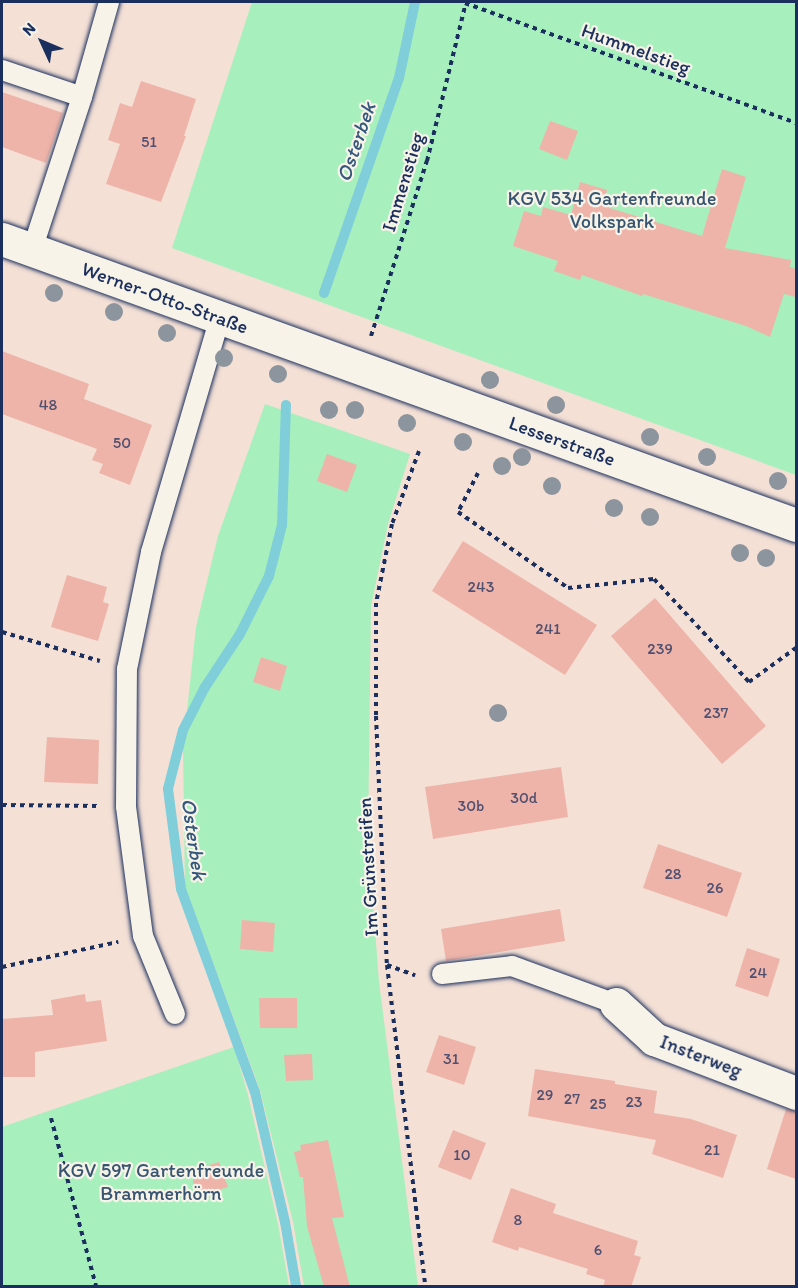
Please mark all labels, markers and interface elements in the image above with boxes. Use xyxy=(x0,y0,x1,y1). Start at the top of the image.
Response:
north arrow xyxy=(12,12,72,72)
street label: Hummelstieg xyxy=(578,18,694,80)
text: N xyxy=(18,19,39,40)
water label: Osterbek xyxy=(331,99,381,185)
street label: Immenstieg xyxy=(377,129,429,235)
house number: 51 xyxy=(141,132,157,152)
park label: KGV 534 Gartenfreunde Volkspark xyxy=(508,186,716,233)
street label: Werner-Otto-Straße xyxy=(78,257,252,339)
house number: 48 xyxy=(39,395,57,415)
street label: Lesserstraße xyxy=(506,411,618,471)
house number: 50 xyxy=(113,433,131,453)
house number: 243 xyxy=(468,577,494,597)
house number: 241 xyxy=(535,619,561,639)
house number: 239 xyxy=(647,639,673,659)
house number: 237 xyxy=(703,703,729,723)
house number: 30d xyxy=(510,788,538,808)
water label: Osterbek xyxy=(176,796,212,882)
house number: 30b xyxy=(458,796,484,816)
street label: Im Grünstreifen xyxy=(352,797,384,937)
house number: 28 xyxy=(664,864,682,884)
house number: 26 xyxy=(707,878,723,898)
house number: 24 xyxy=(749,963,767,983)
street label: Insterweg xyxy=(657,1029,745,1083)
house number: 31 xyxy=(443,1049,459,1069)
house number: 29 xyxy=(537,1085,553,1105)
house number: 27 xyxy=(564,1089,580,1109)
house number: 23 xyxy=(625,1092,643,1112)
house number: 25 xyxy=(590,1094,606,1114)
house number: 21 xyxy=(704,1140,720,1160)
house number: 10 xyxy=(453,1145,471,1165)
park label: KGV 597 Gartenfreunde Brammerhörn xyxy=(58,1159,264,1206)
house number: 8 xyxy=(514,1210,522,1230)
house number: 6 xyxy=(594,1240,602,1260)

